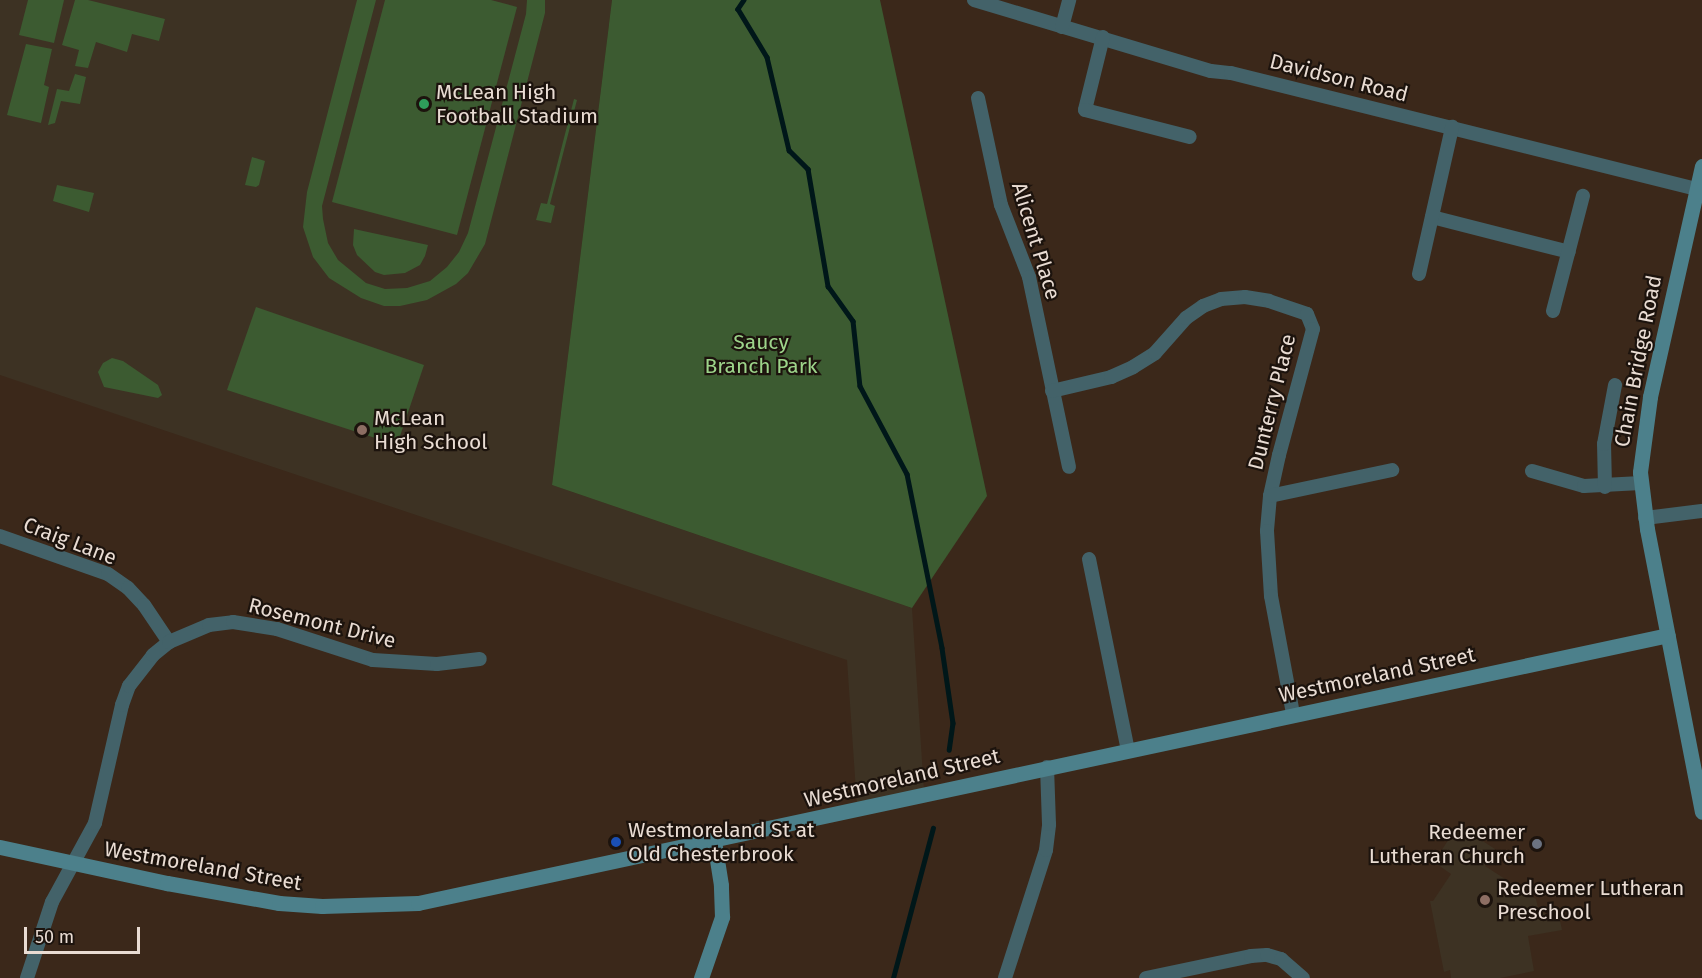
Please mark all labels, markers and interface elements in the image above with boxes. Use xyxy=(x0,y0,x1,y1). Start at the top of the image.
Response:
street label: Davidson Road xyxy=(1267,49,1411,107)
place label: McLean High Football Stadium xyxy=(436,79,598,129)
marker: McLean High Football Stadium xyxy=(417,97,431,111)
street label: Alicent Place xyxy=(1006,179,1066,303)
street label: Chain Bridge Road xyxy=(1609,273,1667,449)
park label: Saucy Branch Park xyxy=(704,329,818,379)
street label: Dunterry Place xyxy=(1243,331,1301,473)
place label: McLean High School xyxy=(374,405,487,455)
marker: McLean High School xyxy=(355,423,369,437)
street label: Craig Lane xyxy=(20,512,120,570)
street label: Rosemont Drive xyxy=(246,593,398,653)
street label: Westmoreland Street xyxy=(1277,642,1477,708)
street label: Westmoreland Street xyxy=(802,743,1002,813)
place label: Westmoreland St at Old Chesterbrook xyxy=(628,817,815,867)
place label: Redeemer Lutheran Church xyxy=(1369,819,1525,869)
marker: Westmoreland St at Old Chesterbrook xyxy=(609,835,623,849)
street label: Westmoreland Street xyxy=(102,836,304,896)
marker: Redeemer Lutheran Church xyxy=(1530,837,1544,851)
place label: Redeemer Lutheran Preschool xyxy=(1497,875,1684,925)
marker: Redeemer Lutheran Preschool xyxy=(1478,893,1492,907)
scale bar xyxy=(27,915,142,953)
text: 50 m xyxy=(35,926,74,948)

